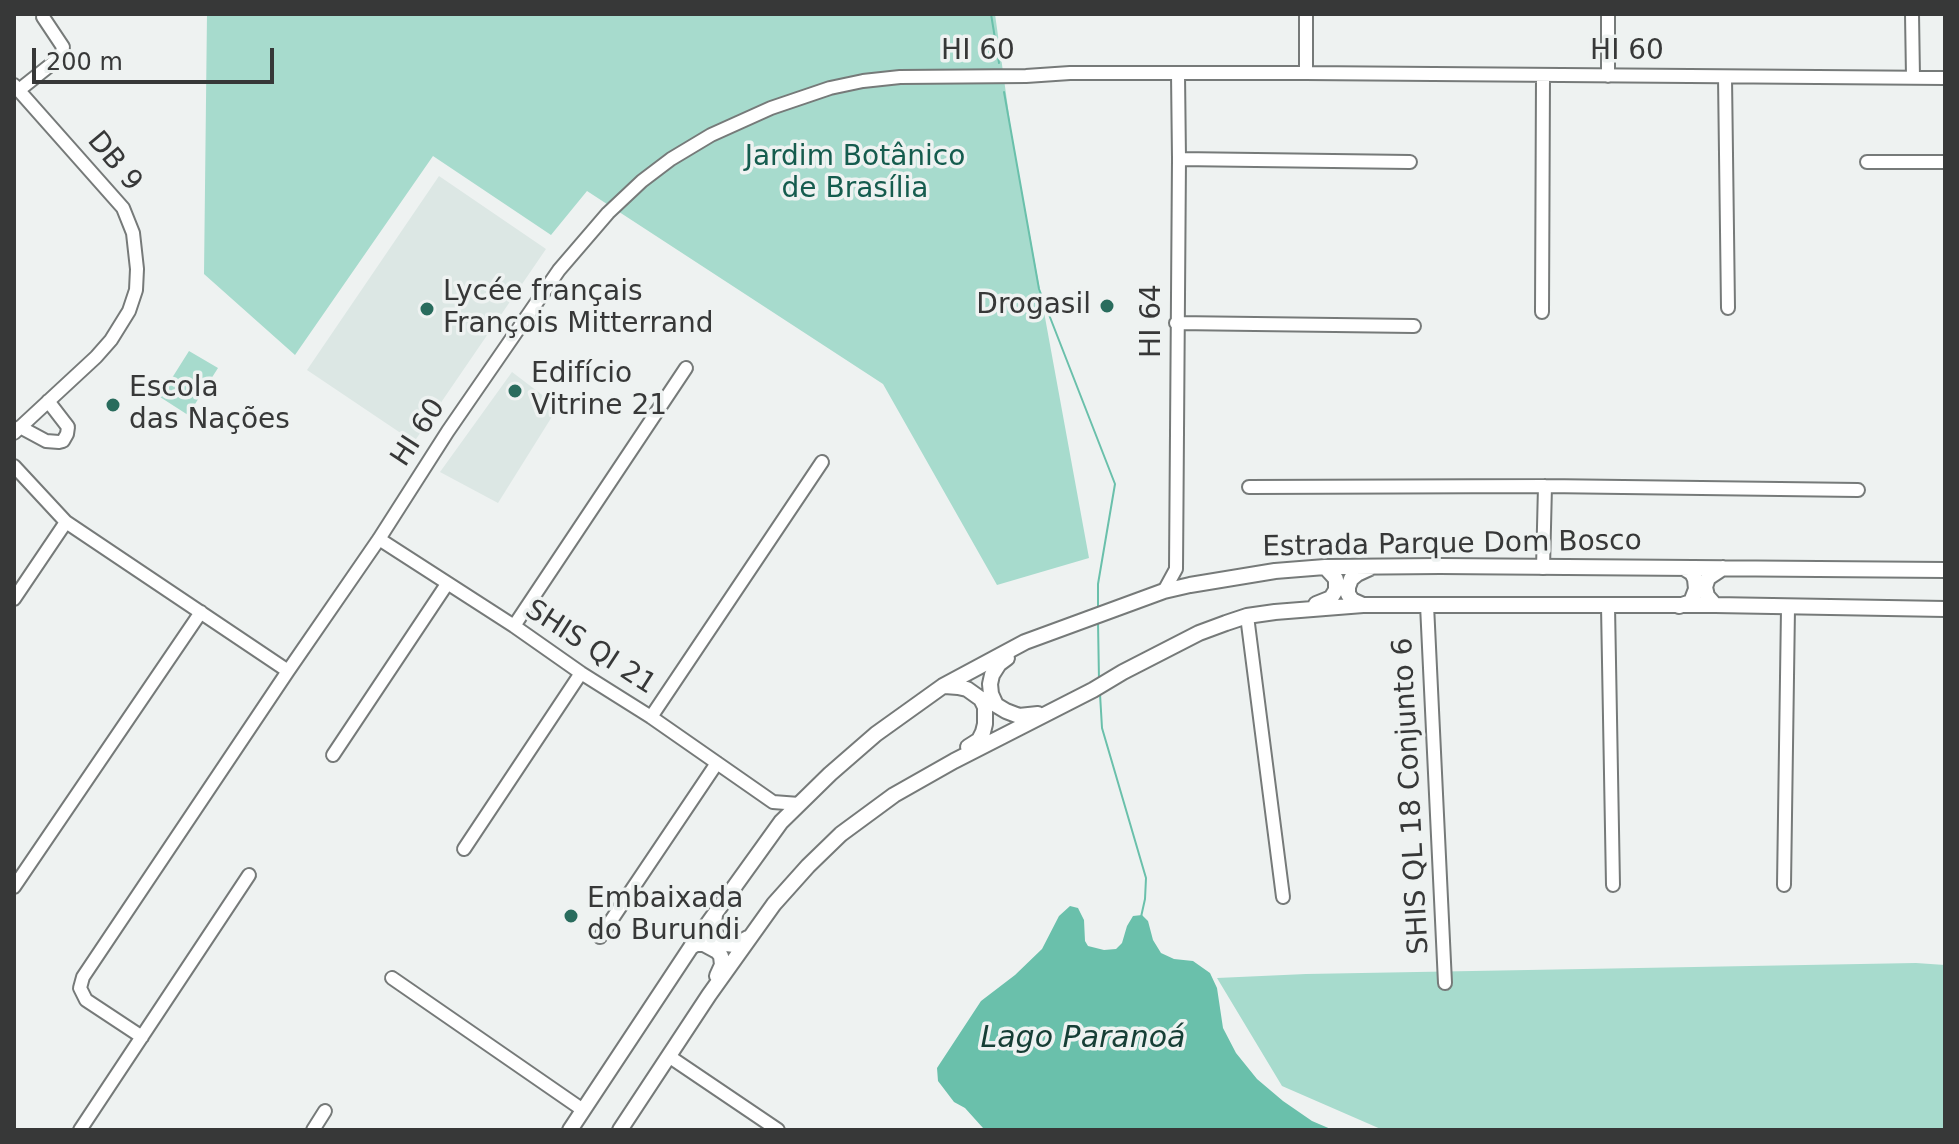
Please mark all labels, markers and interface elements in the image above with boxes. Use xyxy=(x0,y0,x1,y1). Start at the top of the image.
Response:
scale bar xyxy=(36,32,278,82)
street label: HI 60 xyxy=(941,35,1015,69)
street label: HI 60 xyxy=(1590,35,1664,69)
text: 200 m xyxy=(46,48,123,76)
street label: DB 9 xyxy=(79,125,149,199)
park label: Jardim Botânico de Brasília xyxy=(745,141,965,207)
place label: Lycée français François Mitterrand xyxy=(443,276,714,342)
street label: HI 64 xyxy=(1136,284,1170,358)
place label: Drogasil xyxy=(976,289,1091,323)
marker: Drogasil xyxy=(1098,297,1116,315)
marker: Lycée français François Mitterrand xyxy=(418,300,436,318)
place label: Edifício Vitrine 21 xyxy=(531,358,667,424)
place label: Escola das Nações xyxy=(129,372,290,438)
marker: Edifício Vitrine 21 xyxy=(506,382,524,400)
street label: HI 60 xyxy=(385,393,453,473)
marker: Escola das Nações xyxy=(104,396,122,414)
street label: Estrada Parque Dom Bosco xyxy=(1262,525,1642,565)
street label: SHIS QI 21 xyxy=(519,593,661,703)
street label: SHIS QL 18 Conjunto 6 xyxy=(1387,637,1437,955)
place label: Embaixada do Burundi xyxy=(587,883,743,949)
marker: Embaixada do Burundi xyxy=(562,907,580,925)
water label: Lago Paranoá xyxy=(981,1021,1185,1057)

